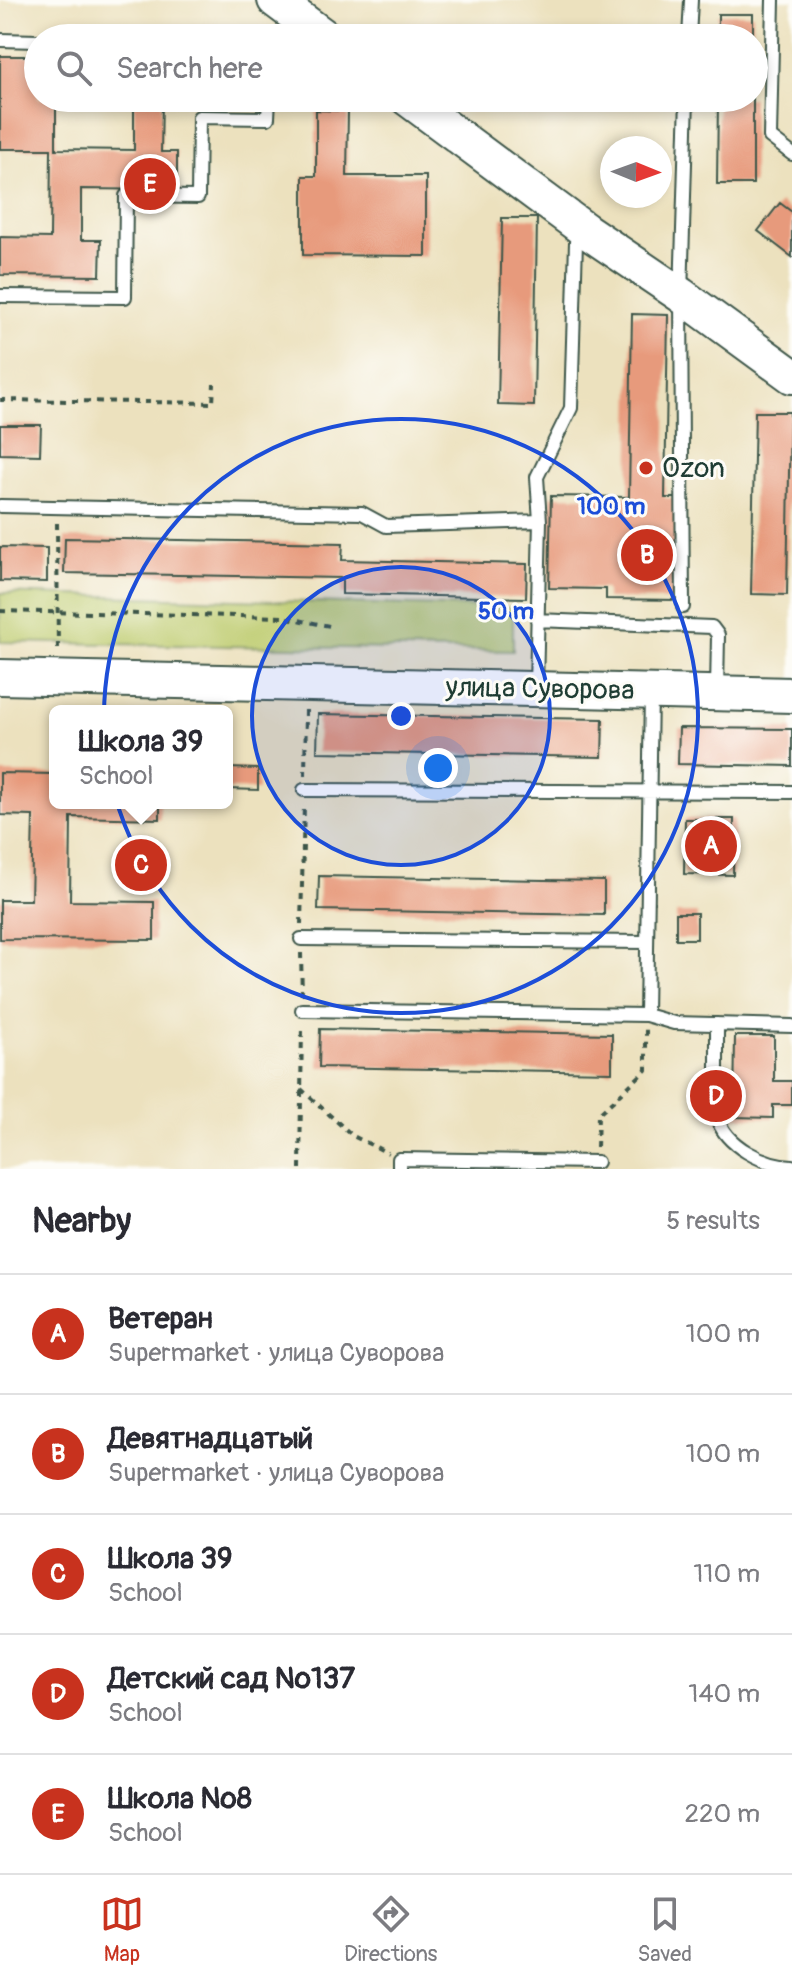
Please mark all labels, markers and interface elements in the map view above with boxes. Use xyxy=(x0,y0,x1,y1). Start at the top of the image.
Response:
search box xyxy=(24,24,768,112)
icon: search xyxy=(52,46,96,90)
text: Search here xyxy=(116,50,263,87)
north arrow xyxy=(600,136,672,208)
pin: E xyxy=(124,154,176,214)
place label: Ozon xyxy=(662,451,725,486)
marker: Ozon xyxy=(637,459,655,477)
text: 100 m xyxy=(577,492,645,521)
pin: B xyxy=(621,525,673,585)
text: 50 m xyxy=(478,597,534,626)
street label: улица Суворова xyxy=(444,670,635,708)
centre of rings xyxy=(387,702,415,730)
popup xyxy=(49,705,233,809)
text: Школа 39 xyxy=(79,723,203,760)
your location xyxy=(418,748,458,788)
text: School xyxy=(79,760,153,792)
pin: A xyxy=(685,816,737,876)
pin: C xyxy=(115,835,167,895)
pin: D xyxy=(690,1066,742,1126)
text: Nearby xyxy=(32,1200,131,1243)
text: 5 results xyxy=(666,1205,760,1237)
text: Ветеран xyxy=(108,1300,213,1337)
text: A xyxy=(50,1318,66,1350)
text: 100 m xyxy=(686,1318,760,1350)
text: Supermarket · улица Суворова xyxy=(108,1337,444,1369)
text: Девятнадцатый xyxy=(108,1420,313,1457)
text: B xyxy=(51,1438,65,1470)
text: 100 m xyxy=(686,1438,760,1470)
text: Supermarket · улица Суворова xyxy=(108,1457,444,1489)
text: Школа 39 xyxy=(108,1540,233,1577)
text: C xyxy=(50,1558,66,1590)
text: 110 m xyxy=(693,1558,760,1590)
text: School xyxy=(108,1577,183,1609)
text: Детский сад №137 xyxy=(108,1660,355,1697)
text: D xyxy=(50,1678,66,1710)
text: 140 m xyxy=(688,1678,760,1710)
text: School xyxy=(108,1697,183,1729)
text: Школа №8 xyxy=(108,1780,252,1817)
text: E xyxy=(51,1798,65,1830)
text: 220 m xyxy=(684,1798,760,1830)
text: School xyxy=(108,1817,183,1849)
tab: Map xyxy=(100,1892,144,1968)
tab: Directions xyxy=(344,1892,437,1968)
tab: Saved xyxy=(637,1892,692,1968)

